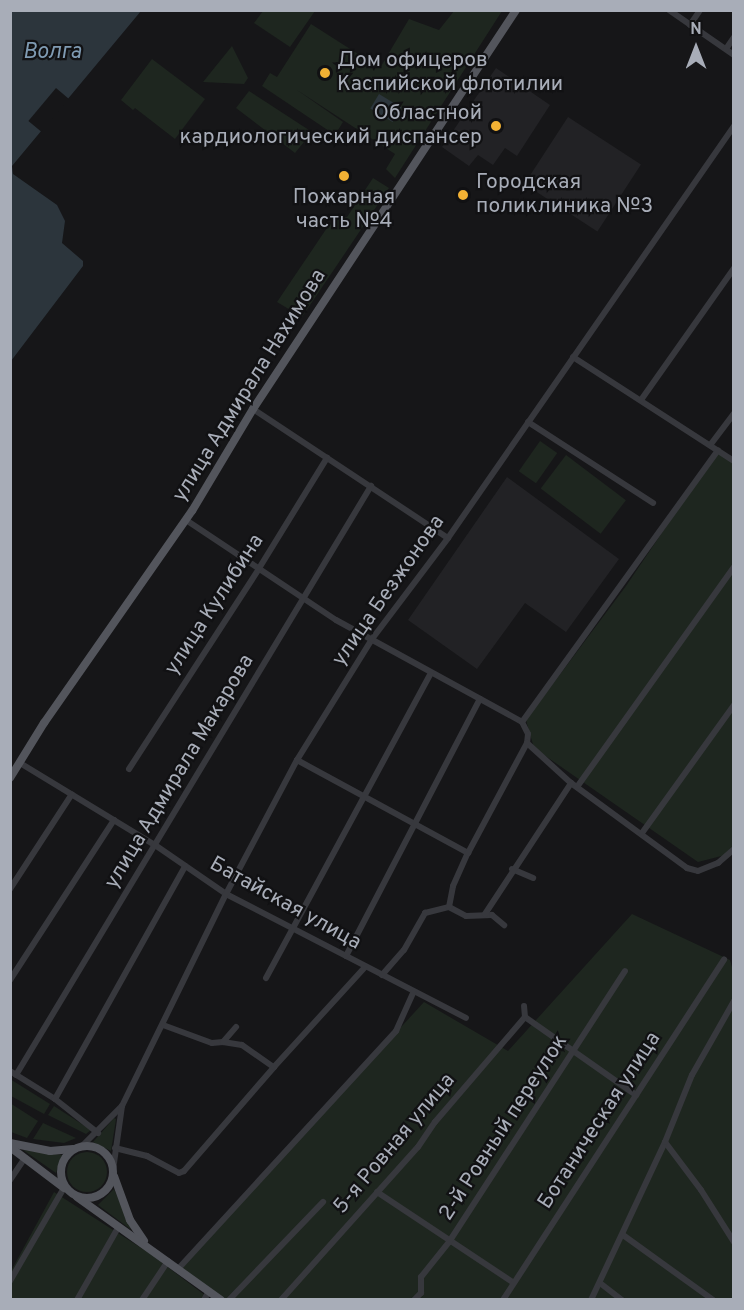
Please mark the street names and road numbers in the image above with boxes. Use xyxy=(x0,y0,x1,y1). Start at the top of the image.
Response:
street label: улица Адмирала Нахимова xyxy=(168,265,332,507)
street label: улица Безжонова xyxy=(327,511,451,671)
street label: улица Кулибина xyxy=(160,530,270,680)
street label: улица Адмирала Макарова xyxy=(100,650,260,894)
street label: Батайская улица xyxy=(205,852,365,956)
street label: Ботаническая улица xyxy=(533,1028,667,1214)
street label: 2-й Ровный переулок xyxy=(434,1030,574,1226)
street label: 5-я Ровная улица xyxy=(329,1069,461,1219)

